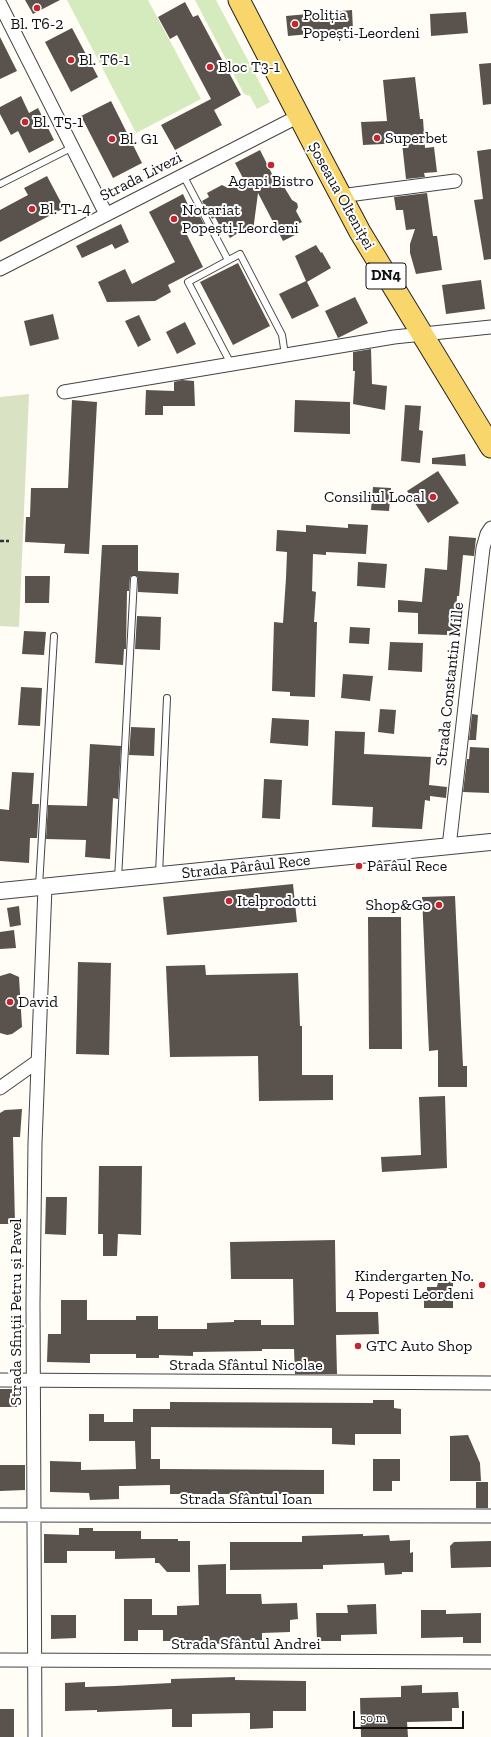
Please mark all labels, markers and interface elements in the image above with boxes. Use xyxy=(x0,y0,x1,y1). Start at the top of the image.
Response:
marker: Bl. T6-2 xyxy=(32,3,42,13)
place label: Poliția Popești-Leordeni xyxy=(303,5,420,43)
place label: Bl. T6-2 xyxy=(11,14,63,34)
marker: Poliția Popești-Leordeni xyxy=(290,19,300,29)
place label: Bl. T6-1 xyxy=(79,50,130,70)
marker: Bl. T6-1 xyxy=(66,55,76,65)
place label: Bloc T3-1 xyxy=(218,57,280,77)
marker: Bloc T3-1 xyxy=(205,62,215,72)
place label: Bl. T5-1 xyxy=(33,112,83,132)
marker: Bl. T5-1 xyxy=(20,117,30,127)
place label: Superbet xyxy=(385,128,448,148)
place label: Bl. G1 xyxy=(120,129,158,149)
marker: Superbet xyxy=(372,133,382,143)
marker: Bl. G1 xyxy=(107,134,117,144)
street label: Șoseaua Olteniței xyxy=(303,139,379,253)
street label: Strada Livezi xyxy=(97,148,185,206)
marker: Agapi Bistro xyxy=(266,160,276,170)
place label: Agapi Bistro xyxy=(228,171,314,191)
place label: Bl. T1-4 xyxy=(40,199,91,219)
place label: Notariat Popești-Leordeni xyxy=(182,200,299,238)
marker: Bl. T1-4 xyxy=(27,204,37,214)
marker: Notariat Popești-Leordeni xyxy=(169,214,179,224)
road number: DN4 xyxy=(366,263,406,289)
place label: Consiliul Local xyxy=(324,487,425,507)
marker: Consiliul Local xyxy=(428,492,438,502)
street label: Strada Constantin Mille xyxy=(432,601,468,767)
street label: Strada Pârâul Rece xyxy=(181,851,311,883)
place label: Pârâul Rece xyxy=(367,856,447,876)
marker: Pârâul Rece xyxy=(354,861,364,871)
place label: Itelprodotti xyxy=(237,891,317,911)
place label: Shop&Go xyxy=(366,895,431,915)
marker: Itelprodotti xyxy=(224,896,234,906)
marker: Shop&Go xyxy=(434,900,444,910)
place label: David xyxy=(18,992,58,1012)
marker: David xyxy=(5,997,15,1007)
street label: Strada Sfinții Petru și Pavel xyxy=(6,1218,26,1406)
place label: Kindergarten No. 4 Popesti Leordeni xyxy=(346,1266,474,1304)
marker: Kindergarten No. 4 Popesti Leordeni xyxy=(477,1280,487,1290)
place label: GTC Auto Shop xyxy=(366,1336,472,1356)
marker: GTC Auto Shop xyxy=(353,1341,363,1351)
street label: Strada Sfântul Nicolae xyxy=(169,1355,323,1375)
street label: Strada Sfântul Ioan xyxy=(180,1489,312,1509)
street label: Strada Sfântul Andrei xyxy=(171,1634,321,1654)
scale bar xyxy=(355,1703,466,1729)
text: 50 m xyxy=(360,1711,386,1725)

